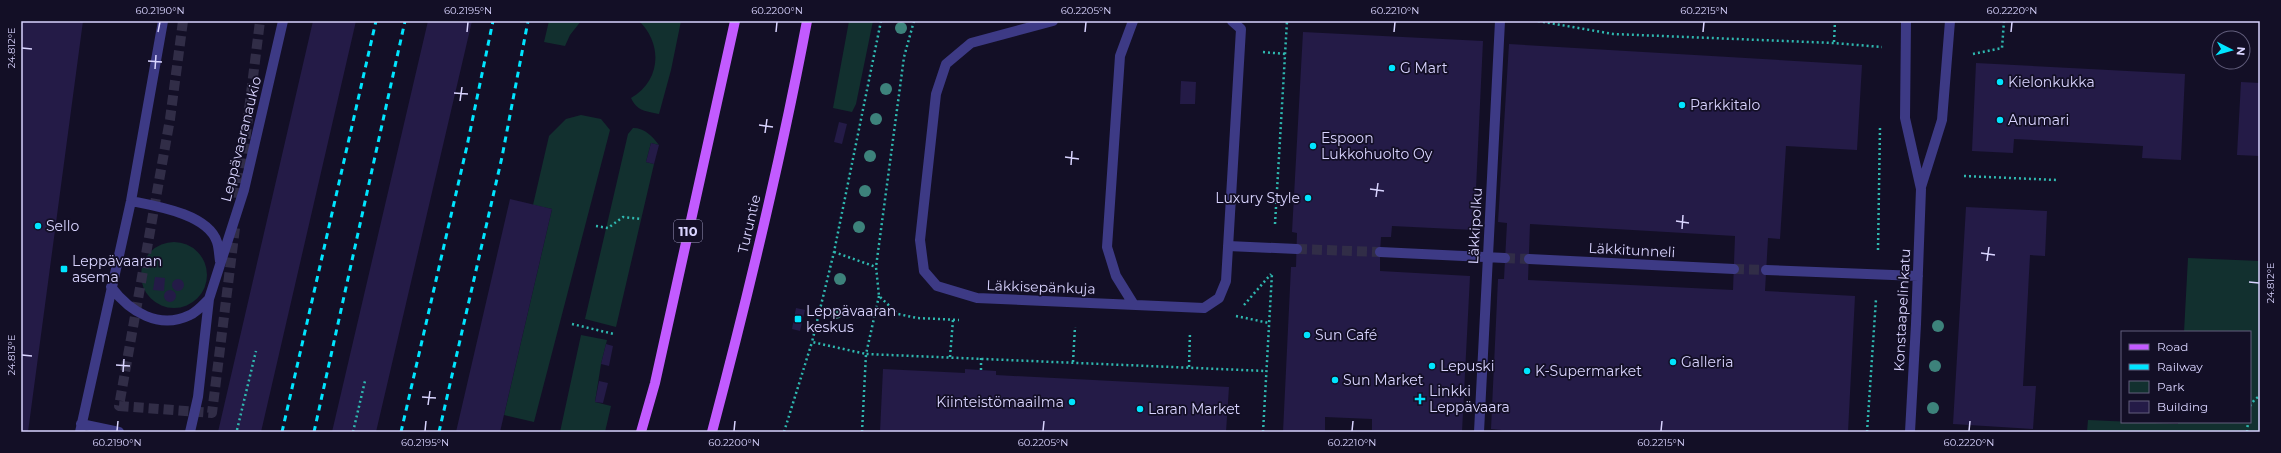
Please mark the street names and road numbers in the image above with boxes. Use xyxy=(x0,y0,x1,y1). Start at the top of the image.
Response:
street label: Leppävaaranaukio xyxy=(217,74,265,204)
street label: Läkkipolku xyxy=(1464,187,1486,265)
street label: Turuntie xyxy=(734,193,764,255)
road number: 110 xyxy=(674,220,702,242)
street label: Läkkitunneli xyxy=(1588,239,1676,261)
street label: Konstaapelinkatu xyxy=(1890,248,1914,372)
street label: Läkkisepänkuja xyxy=(986,276,1096,298)

